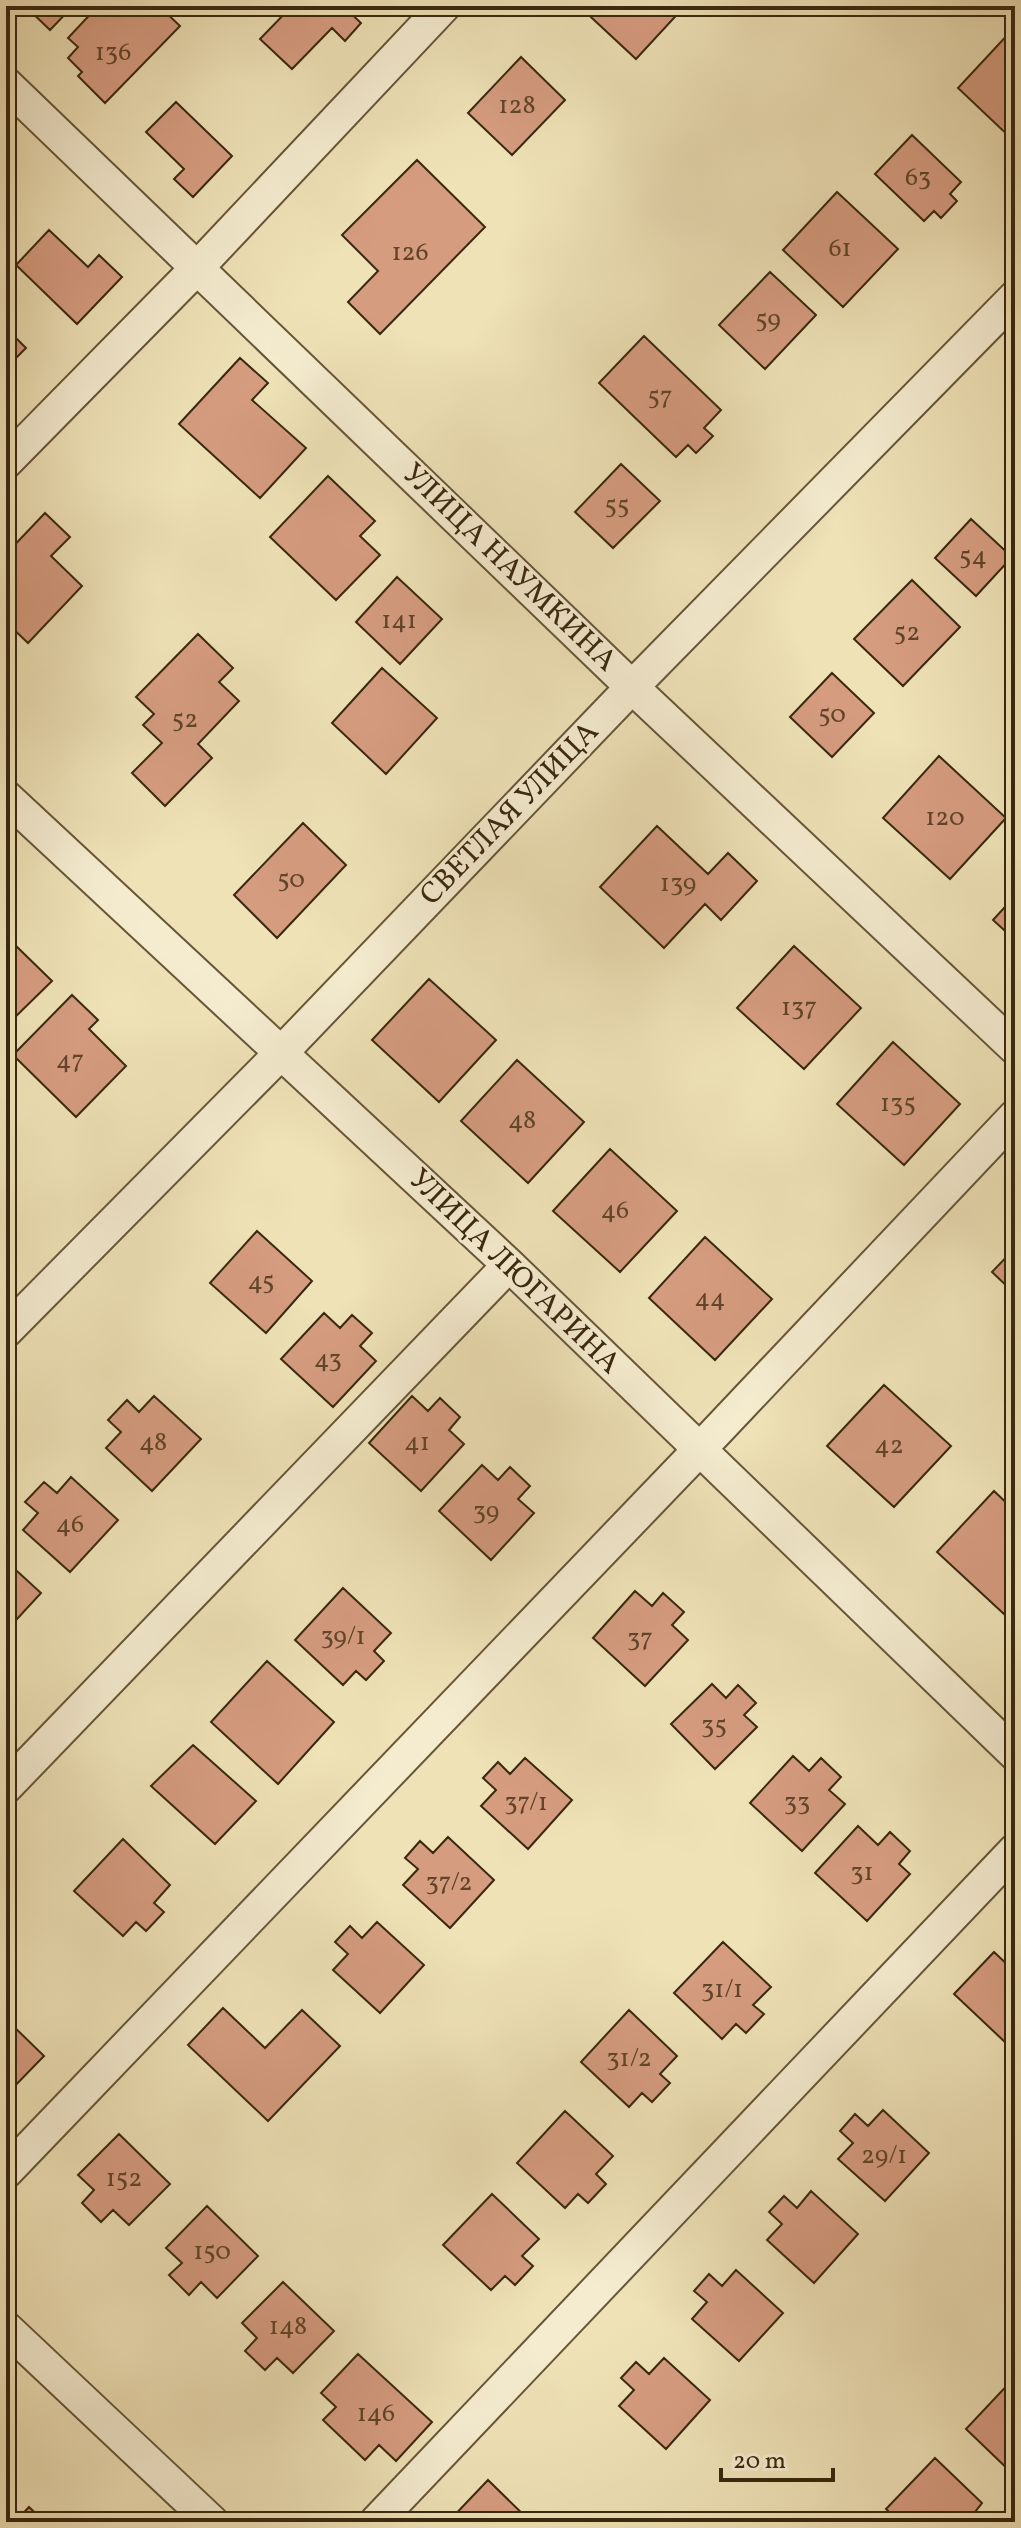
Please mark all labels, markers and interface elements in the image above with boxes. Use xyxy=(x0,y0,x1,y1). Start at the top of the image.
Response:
house number: 136 xyxy=(95,35,131,71)
house number: 128 xyxy=(498,88,536,124)
house number: 63 xyxy=(905,160,931,196)
house number: 61 xyxy=(828,231,852,267)
house number: 126 xyxy=(391,235,429,271)
house number: 59 xyxy=(755,302,781,338)
house number: 57 xyxy=(647,379,673,415)
street label: УЛИЦА НАУМКИНА xyxy=(392,454,626,682)
house number: 55 xyxy=(604,488,630,524)
house number: 54 xyxy=(959,539,987,575)
house number: 141 xyxy=(381,603,417,639)
house number: 52 xyxy=(894,615,920,651)
house number: 50 xyxy=(818,697,846,733)
house number: 52 xyxy=(172,702,198,738)
street label: СВЕТЛАЯ УЛИЦА xyxy=(411,712,609,916)
house number: 120 xyxy=(925,800,965,836)
house number: 50 xyxy=(277,862,305,898)
house number: 139 xyxy=(660,866,696,902)
house number: 137 xyxy=(781,990,817,1026)
house number: 47 xyxy=(56,1043,84,1079)
house number: 135 xyxy=(880,1086,916,1122)
house number: 48 xyxy=(508,1103,536,1139)
street label: УЛИЦА ЛЮГАРИНА xyxy=(399,1160,629,1384)
house number: 46 xyxy=(601,1193,629,1229)
house number: 45 xyxy=(247,1264,275,1300)
house number: 44 xyxy=(694,1281,726,1317)
house number: 43 xyxy=(314,1342,342,1378)
house number: 48 xyxy=(139,1425,167,1461)
house number: 41 xyxy=(404,1425,430,1461)
house number: 42 xyxy=(874,1428,904,1464)
house number: 39 xyxy=(473,1494,499,1530)
house number: 46 xyxy=(56,1507,84,1543)
house number: 39/1 xyxy=(320,1619,366,1655)
house number: 37 xyxy=(627,1621,653,1657)
house number: 35 xyxy=(701,1708,727,1744)
house number: 37/1 xyxy=(504,1785,548,1821)
house number: 33 xyxy=(784,1785,810,1821)
house number: 31 xyxy=(850,1855,874,1891)
house number: 37/2 xyxy=(425,1865,473,1901)
house number: 31/1 xyxy=(701,1972,743,2008)
house number: 31/2 xyxy=(606,2041,652,2077)
house number: 29/1 xyxy=(861,2138,907,2174)
house number: 152 xyxy=(106,2161,142,2197)
house number: 150 xyxy=(193,2234,231,2270)
house number: 148 xyxy=(269,2309,307,2345)
house number: 146 xyxy=(357,2396,395,2432)
scale bar xyxy=(721,2432,833,2482)
text: 20 m xyxy=(733,2445,786,2479)

